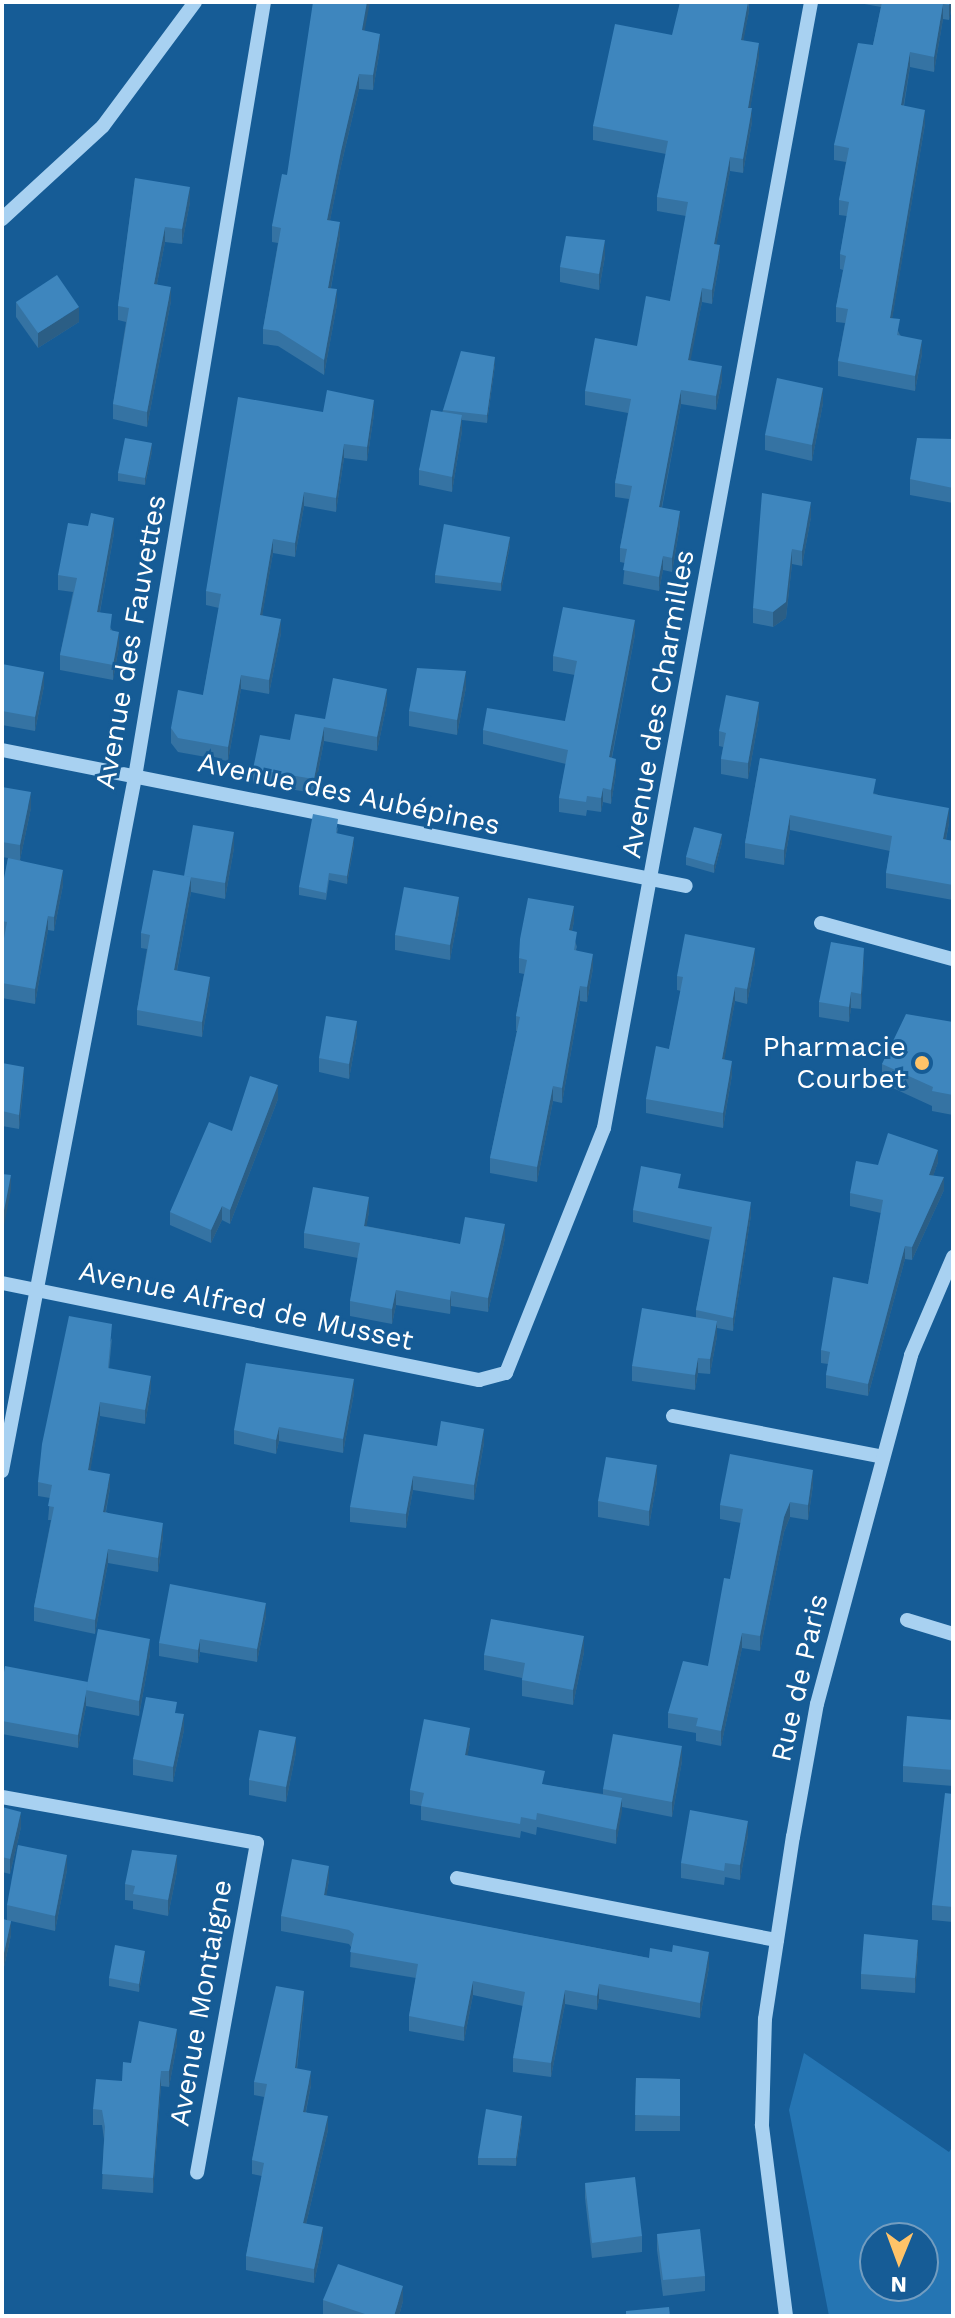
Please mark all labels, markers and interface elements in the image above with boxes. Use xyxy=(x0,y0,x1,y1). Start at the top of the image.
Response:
street label: Avenue des Fauvettes xyxy=(89,492,173,792)
street label: Avenue des Charmilles xyxy=(614,547,702,861)
street label: Avenue des Aubépines xyxy=(194,745,504,843)
place label: Pharmacie Courbet xyxy=(763,1030,906,1096)
marker: Pharmacie Courbet xyxy=(913,1054,931,1072)
street label: Avenue Alfred de Musset xyxy=(75,1254,417,1358)
street label: Rue de Paris xyxy=(764,1591,836,1765)
street label: Avenue Montaigne xyxy=(163,1877,239,2129)
north arrow xyxy=(859,2222,939,2302)
text: N xyxy=(890,2272,907,2297)

